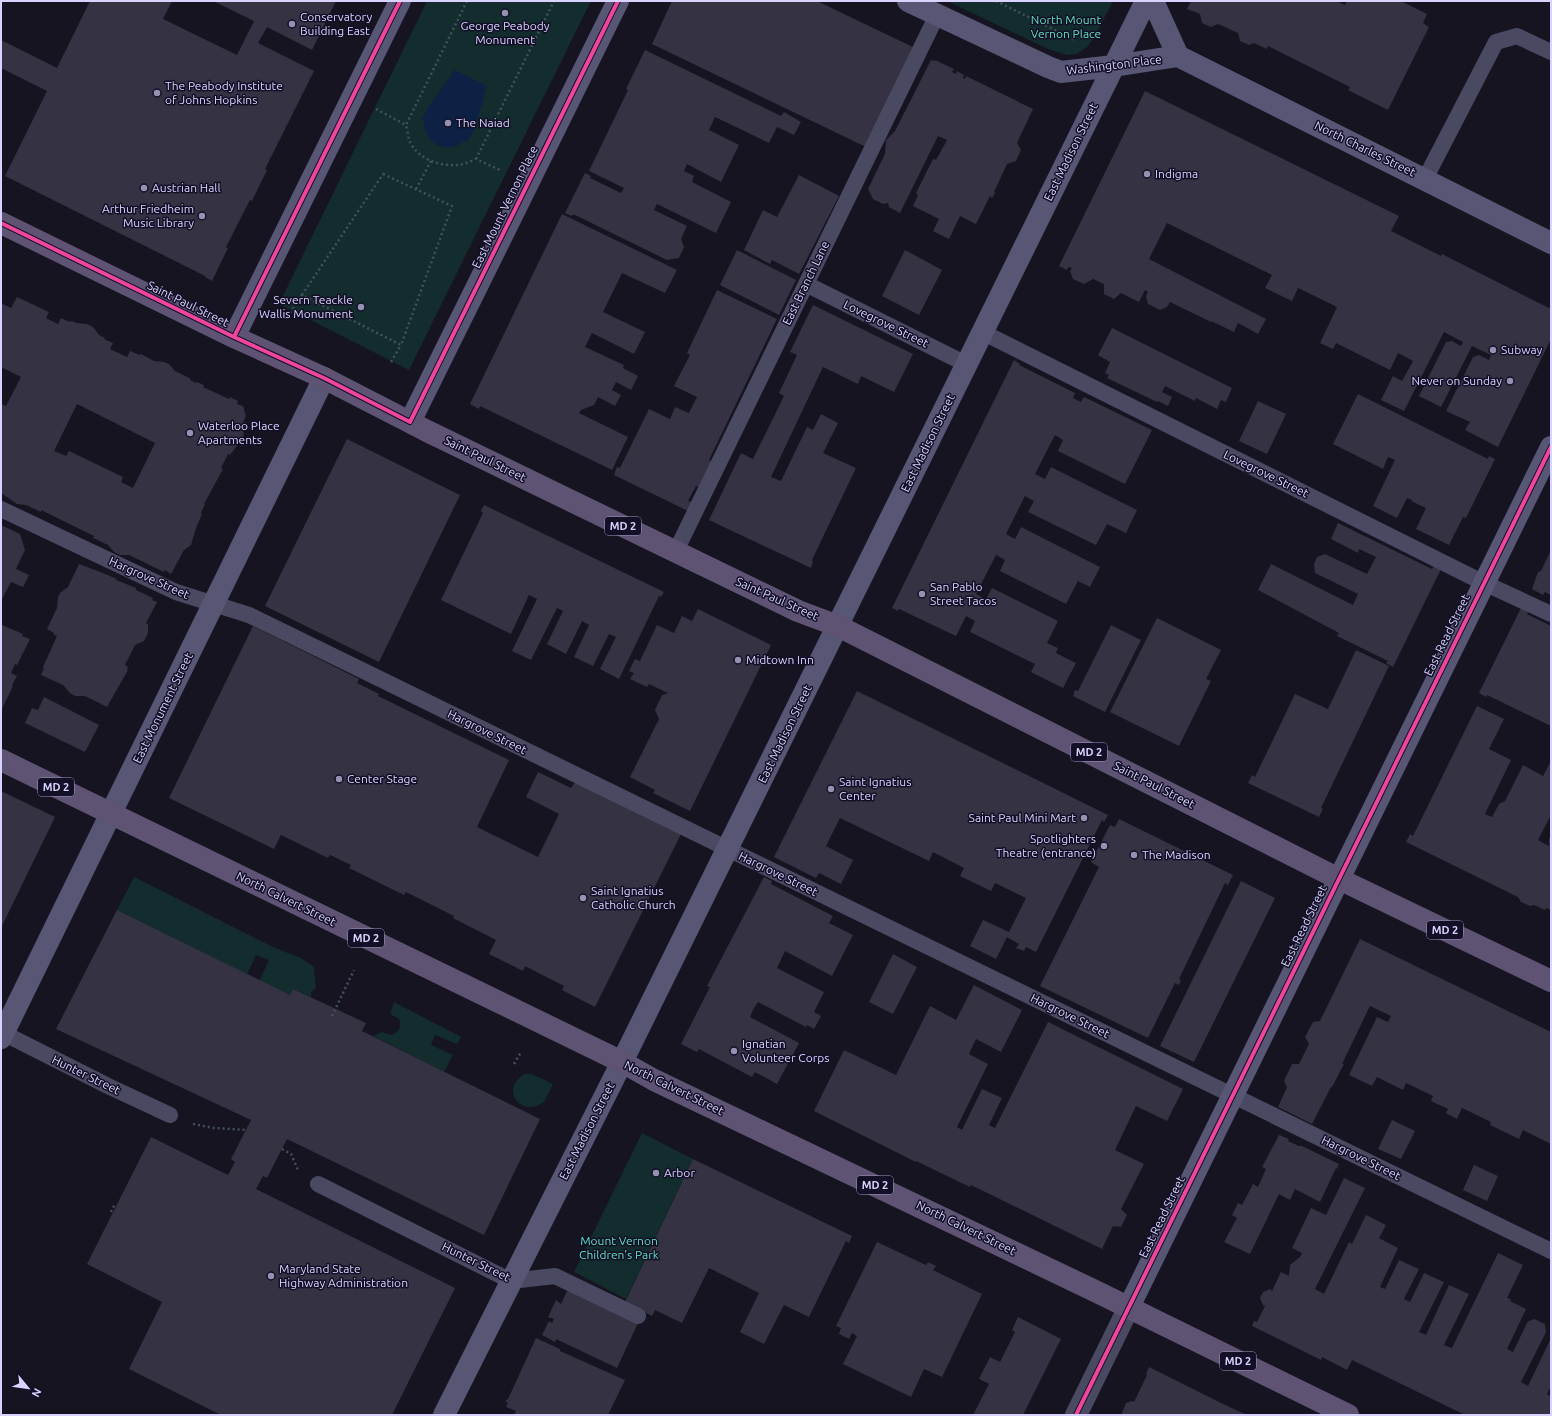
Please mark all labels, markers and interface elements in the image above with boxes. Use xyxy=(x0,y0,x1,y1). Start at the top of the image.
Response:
marker: George Peabody Monument xyxy=(500,8,510,18)
place label: Conservatory Building East xyxy=(300,10,372,37)
park label: North Mount Vernon Place xyxy=(1031,13,1101,40)
marker: Conservatory Building East xyxy=(287,19,297,29)
place label: George Peabody Monument xyxy=(461,19,550,46)
street label: Washington Place xyxy=(1066,52,1162,77)
place label: The Peabody Institute of Johns Hopkins xyxy=(165,79,283,106)
marker: The Peabody Institute of Johns Hopkins xyxy=(152,88,162,98)
street label: East Madison Street xyxy=(1041,100,1100,203)
place label: The Naiad xyxy=(456,116,510,129)
marker: The Naiad xyxy=(443,118,453,128)
street label: North Charles Street xyxy=(1313,118,1418,179)
street label: East Mount Vernon Place xyxy=(469,143,540,270)
place label: Indigma xyxy=(1155,167,1198,180)
marker: Indigma xyxy=(1142,169,1152,179)
place label: Austrian Hall xyxy=(152,181,221,194)
marker: Austrian Hall xyxy=(139,183,149,193)
place label: Arthur Friedheim Music Library xyxy=(102,202,194,229)
marker: Arthur Friedheim Music Library xyxy=(197,211,207,221)
street label: East Branch Lane xyxy=(780,239,831,327)
street label: Saint Paul Street xyxy=(145,278,231,329)
place label: Severn Teackle Wallis Monument xyxy=(259,293,353,320)
street label: Lovegrove Street xyxy=(842,297,931,350)
marker: Severn Teackle Wallis Monument xyxy=(356,302,366,312)
place label: Subway xyxy=(1501,343,1543,356)
marker: Subway xyxy=(1488,345,1498,355)
place label: Never on Sunday xyxy=(1411,374,1502,387)
marker: Never on Sunday xyxy=(1505,376,1515,386)
street label: East Madison Street xyxy=(898,391,957,494)
place label: Waterloo Place Apartments xyxy=(198,419,280,446)
marker: Waterloo Place Apartments xyxy=(185,428,195,438)
street label: Saint Paul Street xyxy=(442,433,528,484)
street label: Lovegrove Street xyxy=(1222,447,1311,500)
road number: MD 2 xyxy=(605,517,641,535)
street label: Hargrove Street xyxy=(107,554,191,601)
street label: Saint Paul Street xyxy=(734,574,821,623)
place label: San Pablo Street Tacos xyxy=(930,580,996,607)
marker: San Pablo Street Tacos xyxy=(917,589,927,599)
street label: East Read Street xyxy=(1421,592,1472,678)
street label: East Monument Street xyxy=(130,650,195,765)
place label: Midtown Inn xyxy=(746,653,814,666)
marker: Midtown Inn xyxy=(733,655,743,665)
street label: East Madison Street xyxy=(755,682,814,785)
street label: Hargrove Street xyxy=(446,707,529,756)
road number: MD 2 xyxy=(1071,743,1107,761)
street label: Saint Paul Street xyxy=(1112,759,1197,811)
place label: Center Stage xyxy=(347,772,417,785)
marker: Center Stage xyxy=(334,774,344,784)
place label: Saint Ignatius Center xyxy=(839,775,911,802)
road number: MD 2 xyxy=(38,778,74,796)
marker: Saint Ignatius Center xyxy=(826,784,836,794)
place label: Saint Paul Mini Mart xyxy=(969,811,1076,824)
marker: Saint Paul Mini Mart xyxy=(1079,813,1089,823)
place label: Spotlighters Theatre (entrance) xyxy=(996,832,1096,860)
marker: Spotlighters Theatre (entrance) xyxy=(1099,841,1109,851)
place label: The Madison xyxy=(1142,848,1211,861)
street label: Hargrove Street xyxy=(737,849,820,898)
marker: The Madison xyxy=(1129,850,1139,860)
street label: North Calvert Street xyxy=(234,869,338,928)
street label: East Read Street xyxy=(1278,883,1329,969)
place label: Saint Ignatius Catholic Church xyxy=(591,884,676,911)
marker: Saint Ignatius Catholic Church xyxy=(578,893,588,903)
road number: MD 2 xyxy=(1427,921,1463,939)
road number: MD 2 xyxy=(348,929,384,947)
street label: Hargrove Street xyxy=(1029,991,1112,1040)
place label: Ignatian Volunteer Corps xyxy=(742,1037,829,1064)
marker: Ignatian Volunteer Corps xyxy=(729,1046,739,1056)
street label: Hunter Street xyxy=(50,1052,123,1097)
street label: North Calvert Street xyxy=(622,1058,726,1117)
street label: East Madison Street xyxy=(556,1080,617,1182)
street label: Hargrove Street xyxy=(1320,1133,1403,1182)
place label: Arbor xyxy=(664,1166,695,1179)
marker: Arbor xyxy=(651,1168,661,1178)
street label: East Read Street xyxy=(1136,1174,1187,1260)
road number: MD 2 xyxy=(857,1176,893,1194)
street label: North Calvert Street xyxy=(914,1198,1018,1257)
park label: Mount Vernon Children's Park xyxy=(579,1234,659,1261)
street label: Hunter Street xyxy=(440,1239,513,1284)
place label: Maryland State Highway Administration xyxy=(279,1262,408,1289)
marker: Maryland State Highway Administration xyxy=(266,1271,276,1281)
road number: MD 2 xyxy=(1220,1352,1256,1370)
north arrow xyxy=(8,1368,48,1408)
text: N xyxy=(30,1386,44,1399)

